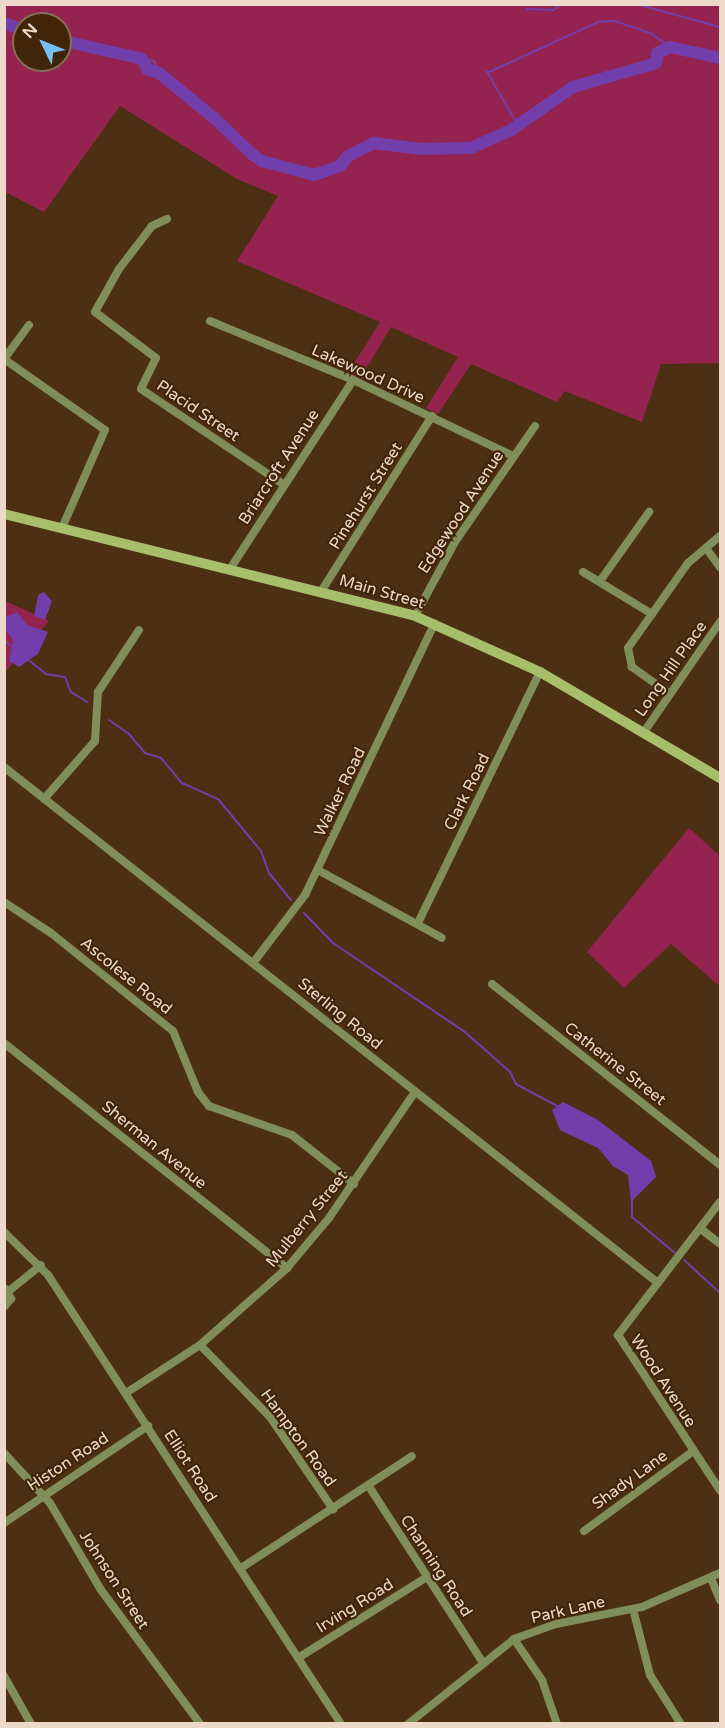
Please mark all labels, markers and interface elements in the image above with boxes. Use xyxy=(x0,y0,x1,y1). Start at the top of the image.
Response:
north arrow xyxy=(12,12,72,72)
text: N xyxy=(19,20,42,43)
street label: Lakewood Drive xyxy=(309,341,427,407)
street label: Placid Street xyxy=(153,376,243,446)
street label: Briarcroft Avenue xyxy=(235,406,323,528)
street label: Pinehurst Street xyxy=(325,439,407,553)
street label: Edgewood Avenue xyxy=(414,447,508,577)
street label: Main Street xyxy=(337,571,427,613)
street label: Long Hill Place xyxy=(631,618,711,720)
street label: Walker Road xyxy=(310,744,370,840)
street label: Clark Road xyxy=(440,750,494,834)
street label: Ascolese Road xyxy=(76,933,176,1019)
street label: Sterling Road xyxy=(294,974,386,1054)
street label: Catherine Street xyxy=(560,1018,670,1110)
street label: Sherman Avenue xyxy=(98,1097,210,1193)
street label: Mulberry Street xyxy=(262,1167,352,1271)
street label: Wood Avenue xyxy=(626,1331,700,1431)
street label: Hampton Road xyxy=(256,1386,340,1490)
street label: Elliot Road xyxy=(160,1426,220,1506)
street label: Histon Road xyxy=(24,1429,112,1495)
street label: Shady Lane xyxy=(589,1446,671,1514)
street label: Channing Road xyxy=(396,1511,476,1621)
street label: Johnson Street xyxy=(75,1527,153,1633)
street label: Irving Road xyxy=(313,1575,397,1637)
street label: Park Lane xyxy=(529,1592,607,1628)

